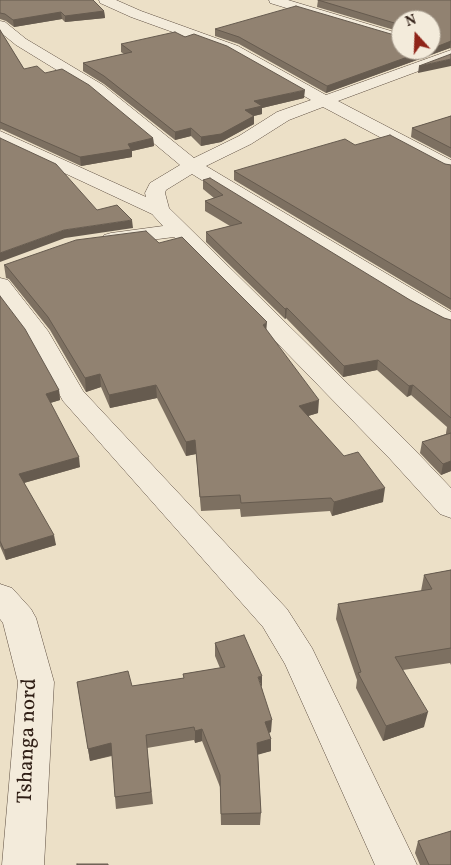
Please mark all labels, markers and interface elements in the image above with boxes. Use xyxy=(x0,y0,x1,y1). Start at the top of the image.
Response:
north arrow xyxy=(391,10,441,60)
text: N xyxy=(403,11,419,32)
street label: Tshanga nord xyxy=(14,678,44,804)

